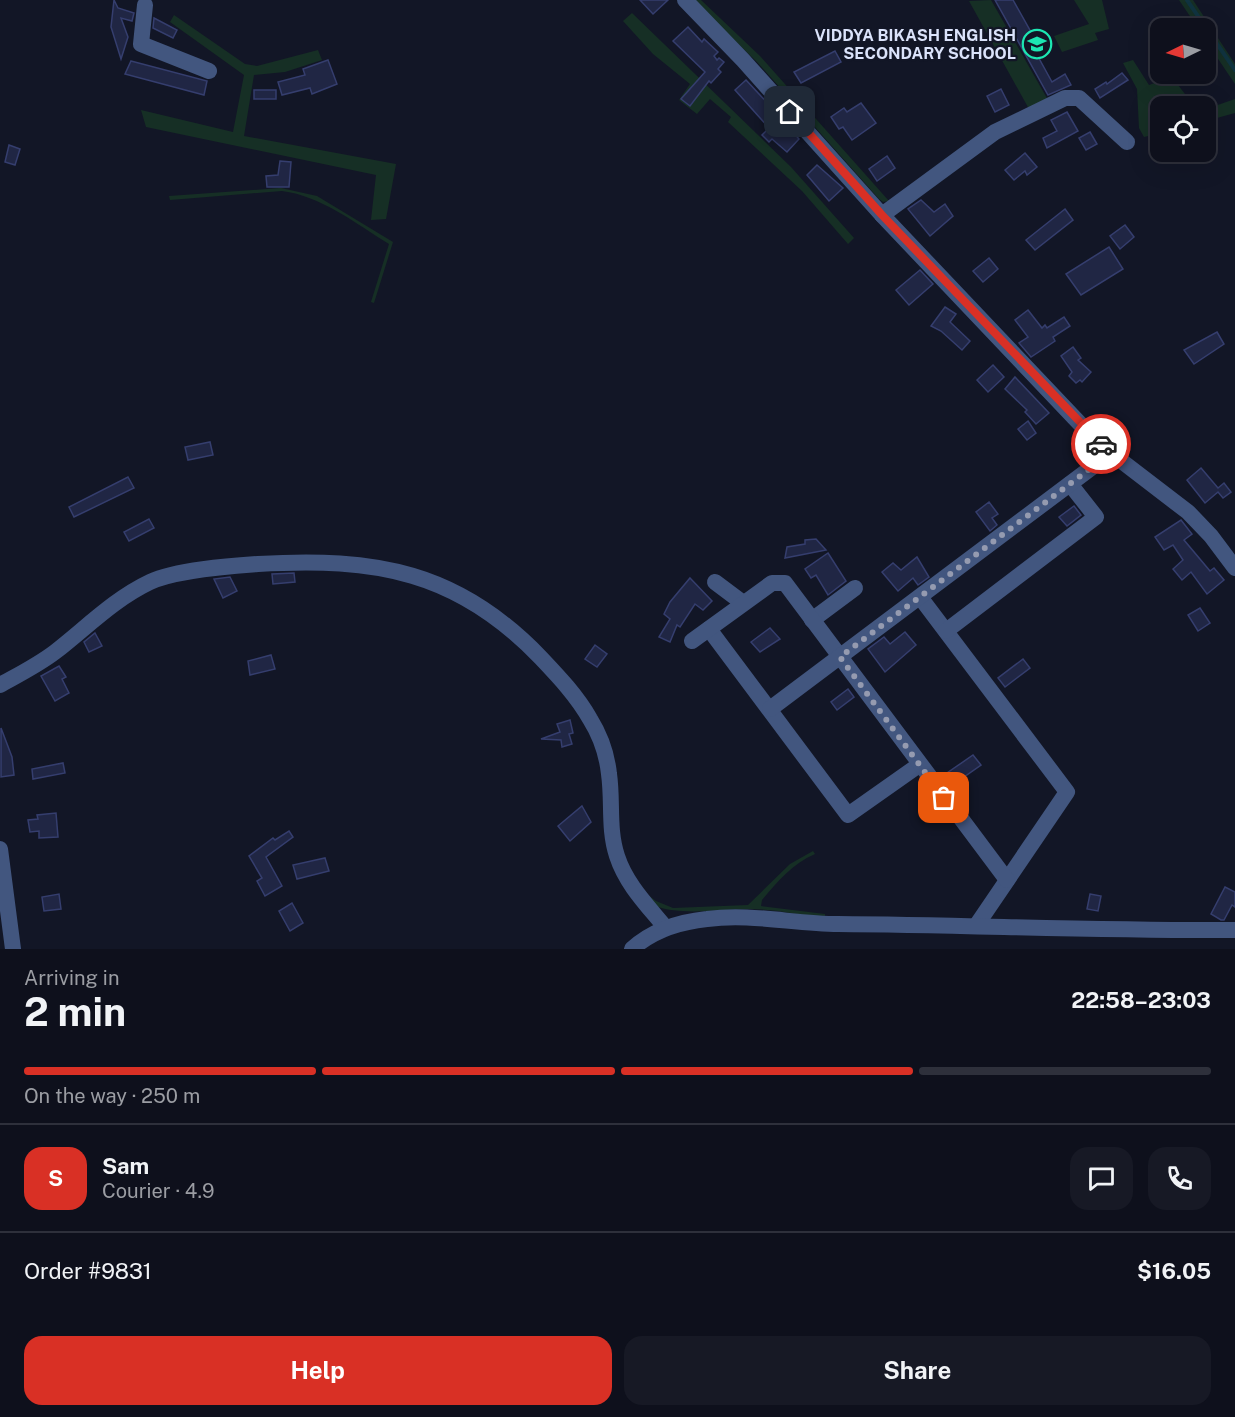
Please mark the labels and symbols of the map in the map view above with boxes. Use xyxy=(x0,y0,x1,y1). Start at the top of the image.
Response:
north arrow xyxy=(1150,18,1216,84)
place label: VIDDYA BIKASH ENGLISH SECONDARY SCHOOL xyxy=(814,26,1016,63)
school or university icon: VIDDYA BIKASH ENGLISH SECONDARY SCHOOL xyxy=(1021,28,1053,60)
pin xyxy=(764,86,815,137)
courier xyxy=(1071,414,1131,474)
pin xyxy=(918,772,969,823)

